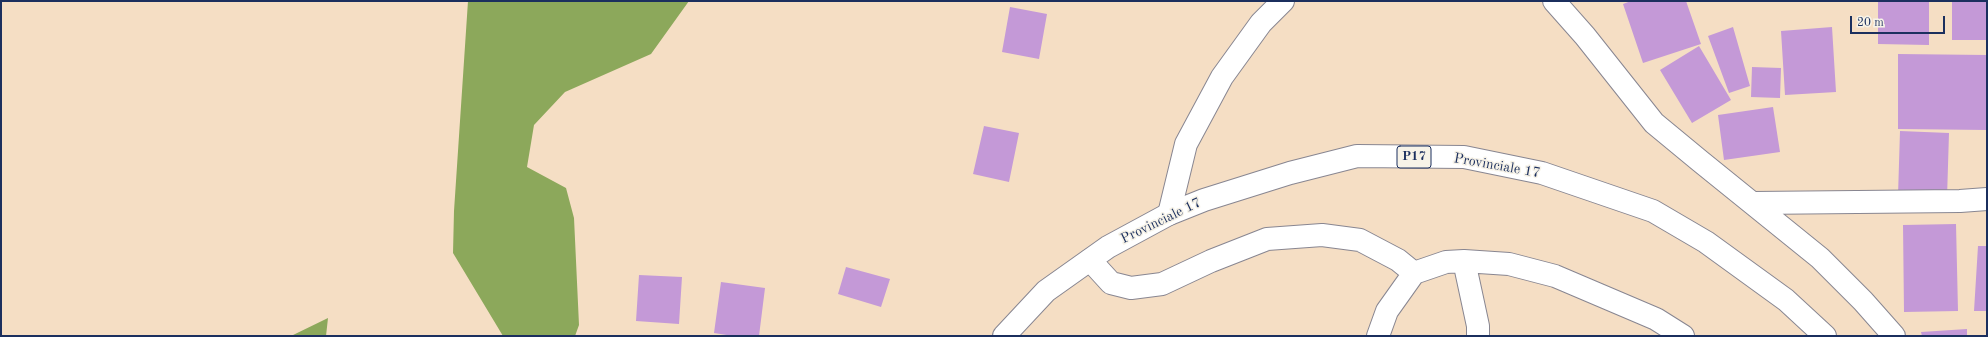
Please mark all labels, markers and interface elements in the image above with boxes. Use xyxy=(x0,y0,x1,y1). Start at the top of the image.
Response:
scale bar xyxy=(1852,8,1947,34)
text: 20 m xyxy=(1857,17,1884,29)
road number: P17 xyxy=(1397,146,1431,168)
street label: Provinciale 17 xyxy=(1452,150,1542,182)
street label: Provinciale 17 xyxy=(1118,194,1204,248)

